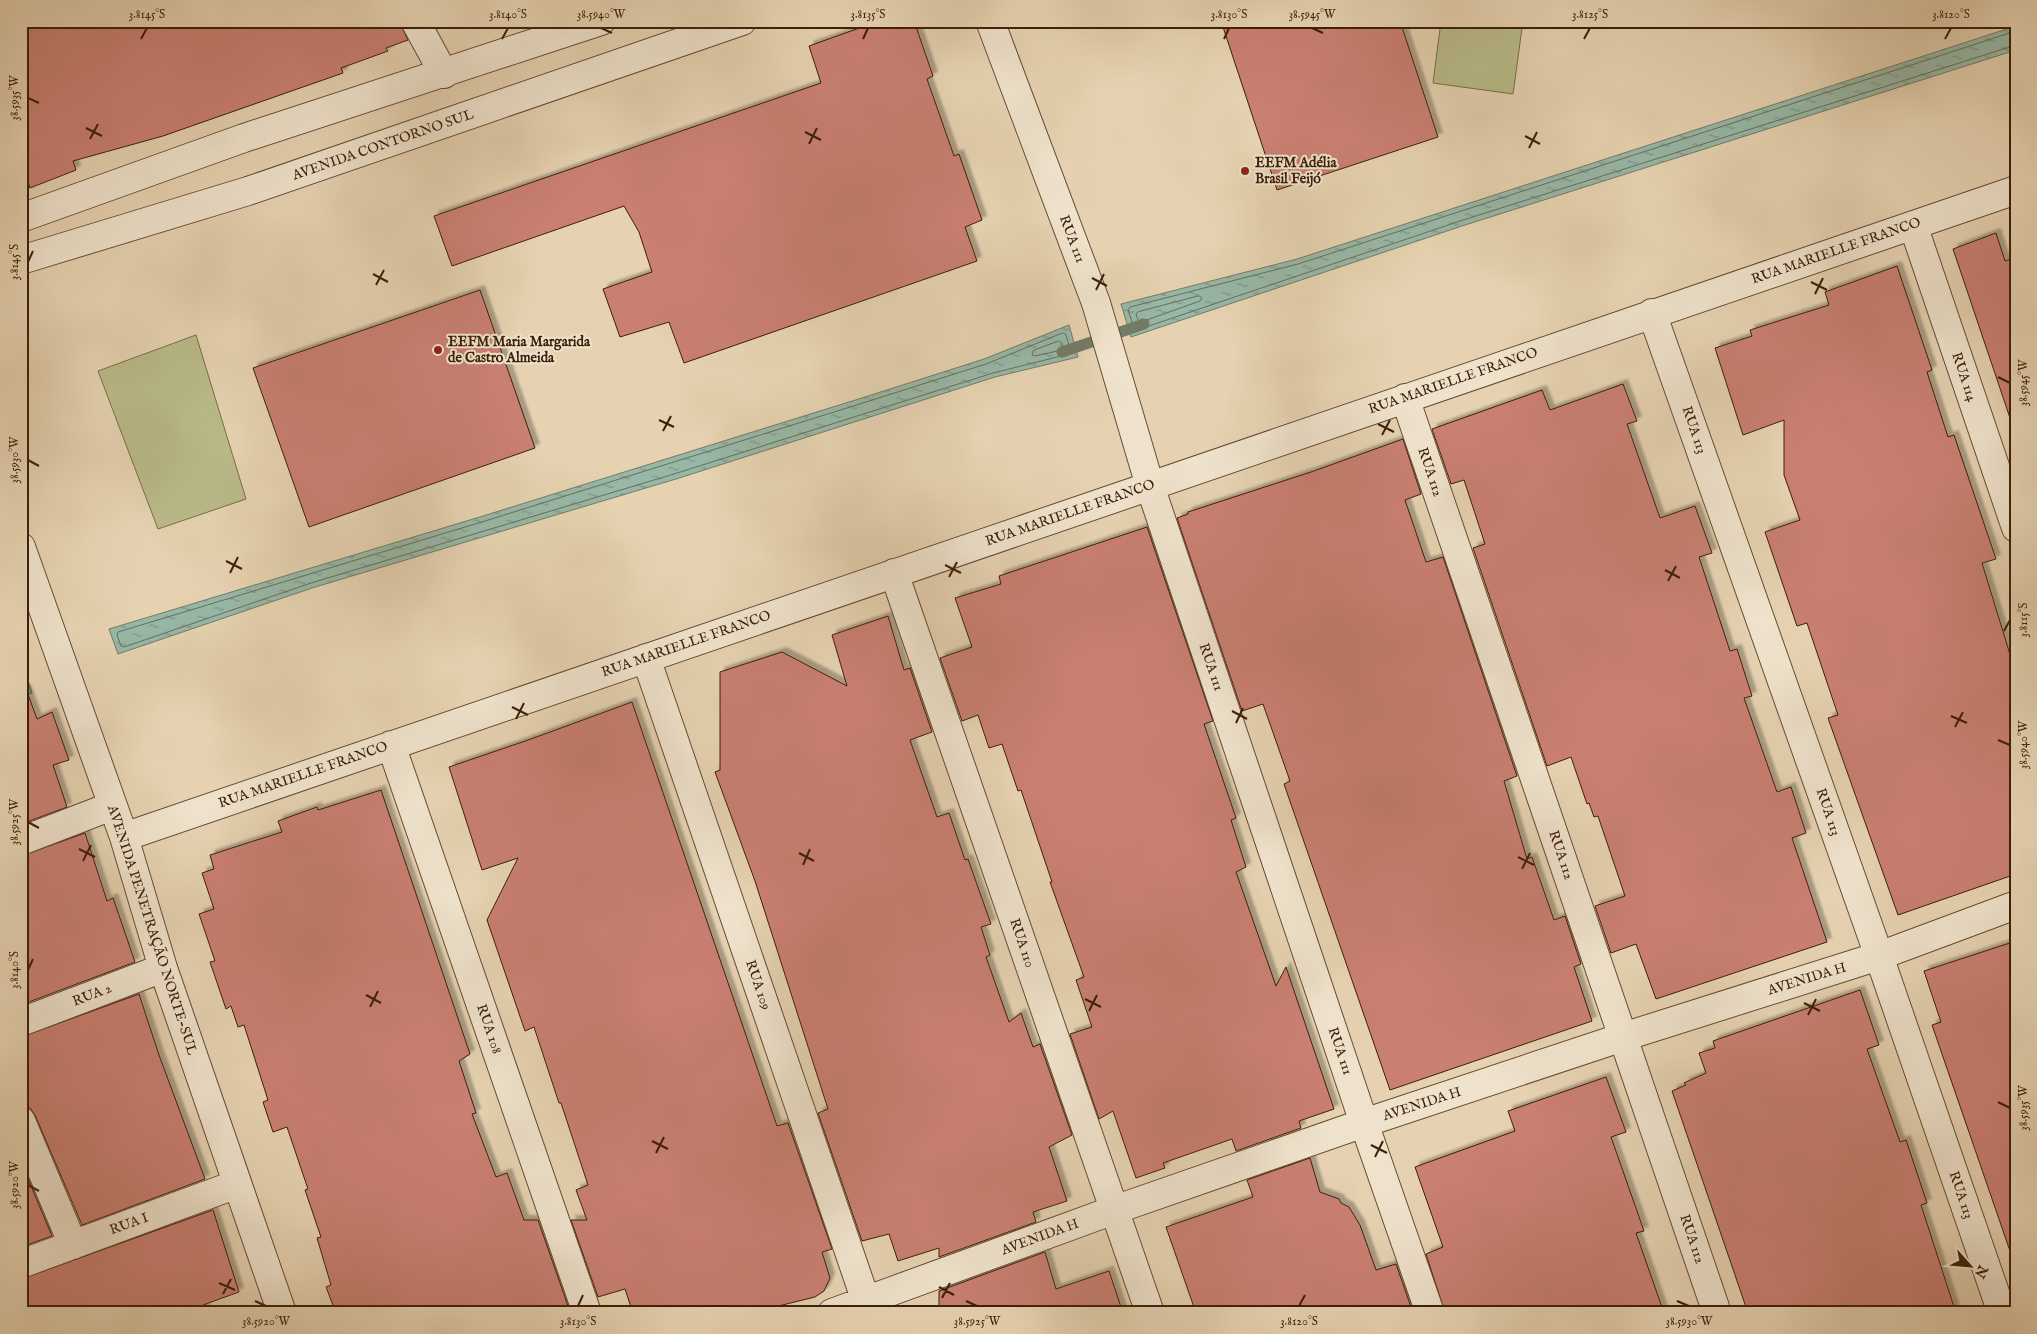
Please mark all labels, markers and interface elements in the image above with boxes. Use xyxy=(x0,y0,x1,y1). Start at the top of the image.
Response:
text: 3.8145°S xyxy=(129,7,165,22)
text: 3.8140°S xyxy=(489,7,527,22)
text: 38.5940°W xyxy=(577,7,626,22)
text: 3.8135°S xyxy=(850,7,886,22)
text: 3.8130°S xyxy=(1211,7,1247,22)
text: 38.5945°W xyxy=(1289,7,1336,22)
text: 3.8125°S xyxy=(1572,7,1608,22)
text: 3.8120°S xyxy=(1932,7,1970,22)
text: 38.5935°W xyxy=(7,75,22,121)
street label: AVENIDA CONTORNO SUL xyxy=(289,105,476,185)
place label: EEFM Adélia Brasil Feijó xyxy=(1255,154,1337,188)
marker: EEFM Adélia Brasil Feijó xyxy=(1239,165,1251,177)
street label: RUA 111 xyxy=(1055,213,1089,265)
street label: RUA MARIELLE FRANCO xyxy=(1749,213,1923,288)
text: 3.8145°S xyxy=(7,244,22,280)
place label: EEFM Maria Margarida de Castro Almeida xyxy=(448,333,591,367)
street label: RUA MARIELLE FRANCO xyxy=(1366,343,1540,418)
marker: EEFM Maria Margarida de Castro Almeida xyxy=(432,344,444,356)
street label: RUA 114 xyxy=(1947,350,1981,404)
text: 38.5945°W xyxy=(2016,359,2031,406)
street label: RUA 113 xyxy=(1677,404,1711,456)
text: 38.5930°W xyxy=(7,436,22,483)
street label: RUA 112 xyxy=(1413,445,1447,499)
street label: RUA MARIELLE FRANCO xyxy=(983,475,1157,550)
text: 3.8115°S xyxy=(2016,602,2031,638)
street label: RUA MARIELLE FRANCO xyxy=(599,606,773,681)
street label: RUA 111 xyxy=(1194,641,1228,693)
text: 38.5940°W xyxy=(2016,720,2031,769)
street label: RUA MARIELLE FRANCO xyxy=(216,737,390,812)
street label: RUA 113 xyxy=(1811,786,1845,838)
text: 38.5925°W xyxy=(7,798,22,845)
street label: AVENIDA PENETRAÇÃO NORTE-SUL xyxy=(103,801,202,1057)
street label: RUA 112 xyxy=(1544,828,1578,882)
street label: RUA 110 xyxy=(1005,916,1039,970)
text: 3.8140°S xyxy=(7,951,22,989)
street label: RUA 109 xyxy=(741,957,775,1013)
street label: AVENIDA H xyxy=(1765,959,1849,1000)
street label: RUA 2 xyxy=(70,979,114,1011)
street label: RUA 108 xyxy=(472,1002,506,1056)
street label: RUA 111 xyxy=(1323,1025,1357,1077)
street label: AVENIDA H xyxy=(1380,1083,1463,1125)
text: 38.5935°W xyxy=(2016,1085,2031,1131)
text: 38.5920°W xyxy=(7,1160,22,1209)
street label: RUA 113 xyxy=(1944,1169,1978,1221)
street label: RUA I xyxy=(107,1209,151,1239)
street label: RUA 112 xyxy=(1675,1212,1709,1266)
street label: AVENIDA H xyxy=(998,1215,1081,1260)
north arrow xyxy=(1944,1242,1994,1292)
text: N xyxy=(1970,1261,1992,1281)
text: 38.5920°W xyxy=(242,1314,291,1329)
text: 3.8130°S xyxy=(560,1314,596,1329)
text: 38.5925°W xyxy=(954,1314,1001,1329)
text: 3.8120°S xyxy=(1280,1314,1318,1329)
text: 38.5930°W xyxy=(1666,1314,1713,1329)

